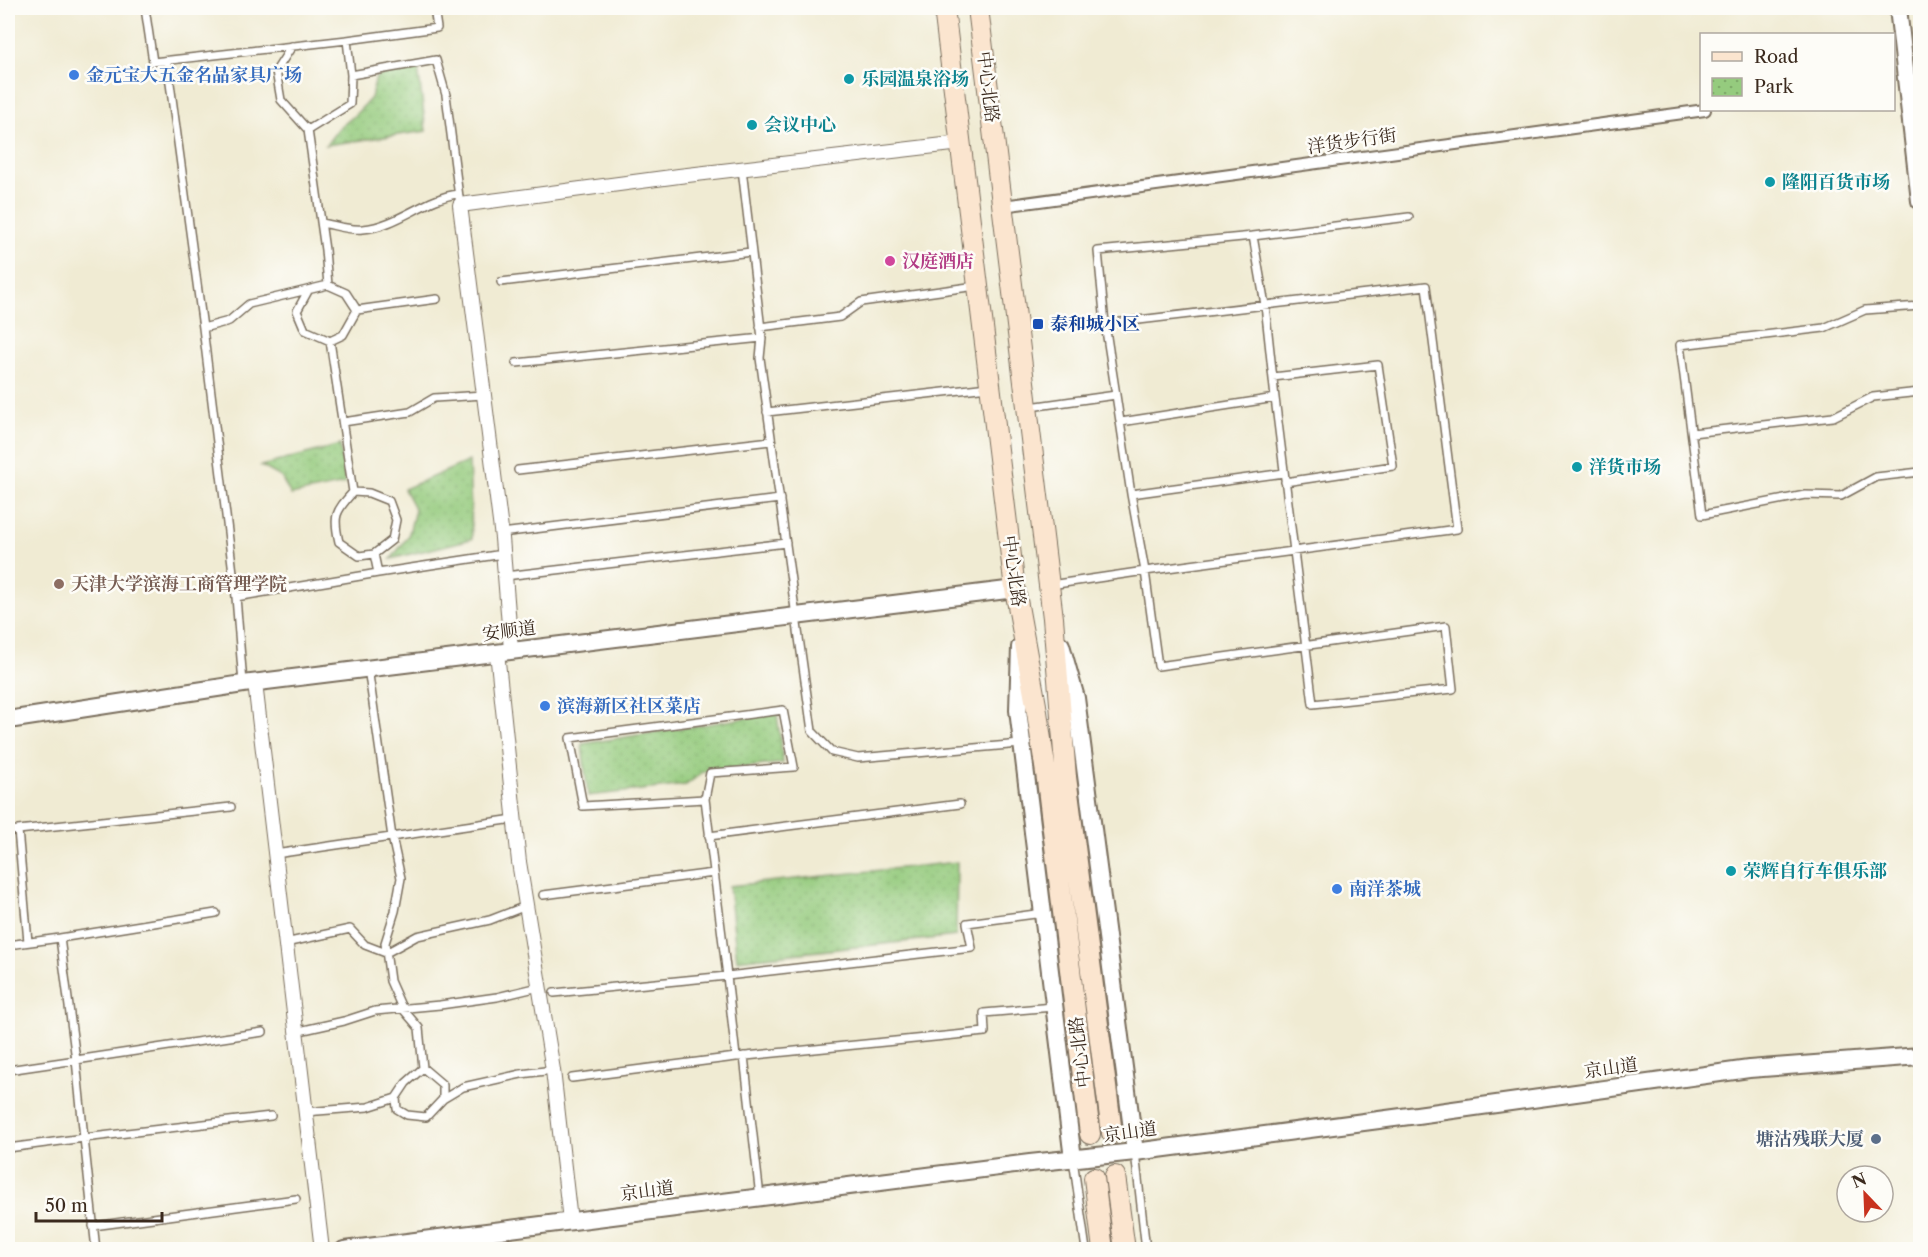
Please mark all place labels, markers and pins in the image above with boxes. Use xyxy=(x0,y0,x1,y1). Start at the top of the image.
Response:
place label: 金元宝大五金名品家具广场 xyxy=(86,64,302,86)
marker: 金元宝大五金名品家具广场 xyxy=(67,68,81,82)
place label: 乐园温泉浴场 xyxy=(861,68,969,90)
marker: 乐园温泉浴场 xyxy=(842,72,856,86)
place label: 会议中心 xyxy=(764,114,836,136)
marker: 会议中心 xyxy=(745,118,759,132)
place label: 隆阳百货市场 xyxy=(1782,171,1890,193)
marker: 隆阳百货市场 xyxy=(1763,175,1777,189)
place label: 汉庭酒店 xyxy=(902,250,974,272)
marker: 汉庭酒店 xyxy=(883,254,897,268)
place label: 泰和城小区 xyxy=(1050,313,1140,335)
marker: 泰和城小区 xyxy=(1031,317,1045,331)
place label: 洋货市场 xyxy=(1589,456,1661,478)
marker: 洋货市场 xyxy=(1570,460,1584,474)
place label: 天津大学滨海工商管理学院 xyxy=(71,573,287,595)
marker: 天津大学滨海工商管理学院 xyxy=(52,577,66,591)
place label: 滨海新区社区菜店 xyxy=(557,695,701,717)
marker: 滨海新区社区菜店 xyxy=(538,699,552,713)
place label: 荣辉自行车俱乐部 xyxy=(1743,860,1887,882)
marker: 荣辉自行车俱乐部 xyxy=(1724,864,1738,878)
place label: 南洋茶城 xyxy=(1349,878,1421,900)
marker: 南洋茶城 xyxy=(1330,882,1344,896)
place label: 塘沽残联大厦 xyxy=(1756,1128,1864,1150)
marker: 塘沽残联大厦 xyxy=(1869,1132,1883,1146)

